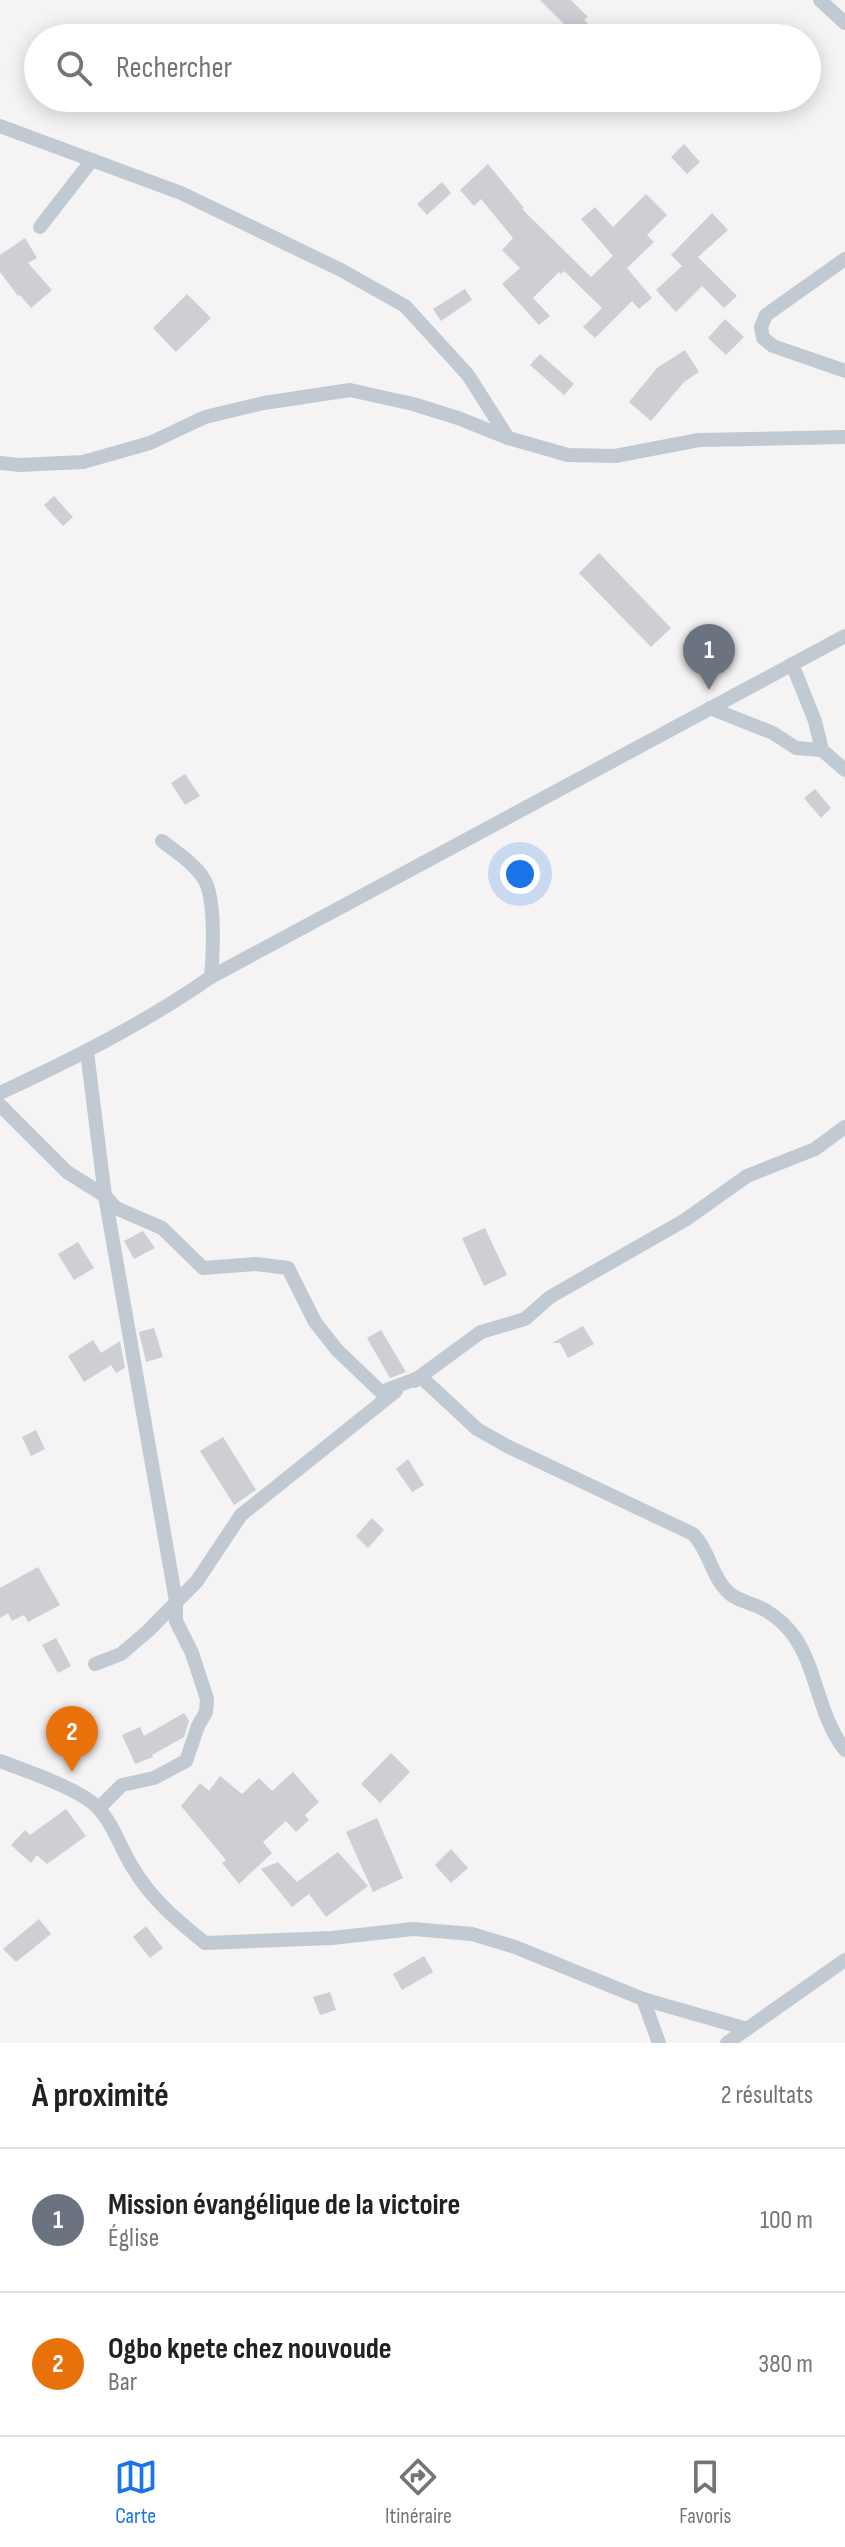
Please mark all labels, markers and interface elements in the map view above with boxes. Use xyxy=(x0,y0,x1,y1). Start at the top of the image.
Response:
search box xyxy=(24,24,821,112)
icon: search xyxy=(52,46,96,90)
text: Rechercher xyxy=(116,50,232,86)
pin: 1 xyxy=(683,624,735,690)
your location xyxy=(500,854,540,894)
pin: 2 xyxy=(46,1706,98,1772)
text: À proximité xyxy=(32,2075,169,2116)
text: 2 résultats xyxy=(721,2080,813,2111)
text: Mission évangélique de la victoire xyxy=(108,2187,460,2223)
text: 1 xyxy=(53,2205,63,2236)
text: 100 m xyxy=(760,2205,813,2236)
text: Église xyxy=(108,2223,159,2254)
text: Ogbo kpete chez nouvoude xyxy=(108,2331,392,2367)
text: 2 xyxy=(52,2349,64,2380)
text: 380 m xyxy=(758,2349,813,2380)
text: Bar xyxy=(108,2367,137,2398)
tab: Carte xyxy=(114,2455,158,2530)
tab: Itinéraire xyxy=(385,2455,452,2530)
tab: Favoris xyxy=(679,2455,731,2530)

